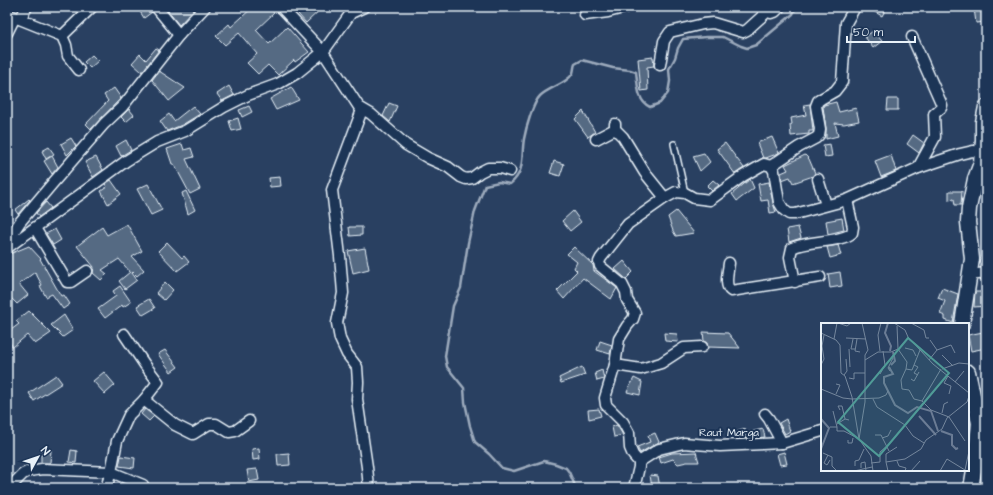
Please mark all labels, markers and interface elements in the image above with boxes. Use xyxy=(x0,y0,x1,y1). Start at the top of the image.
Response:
scale bar xyxy=(847,18,915,44)
text: 50 m xyxy=(853,24,884,41)
inset map xyxy=(821,323,969,471)
street label: Raut Marga xyxy=(699,425,759,441)
north arrow xyxy=(18,437,58,477)
text: N xyxy=(37,443,53,458)

